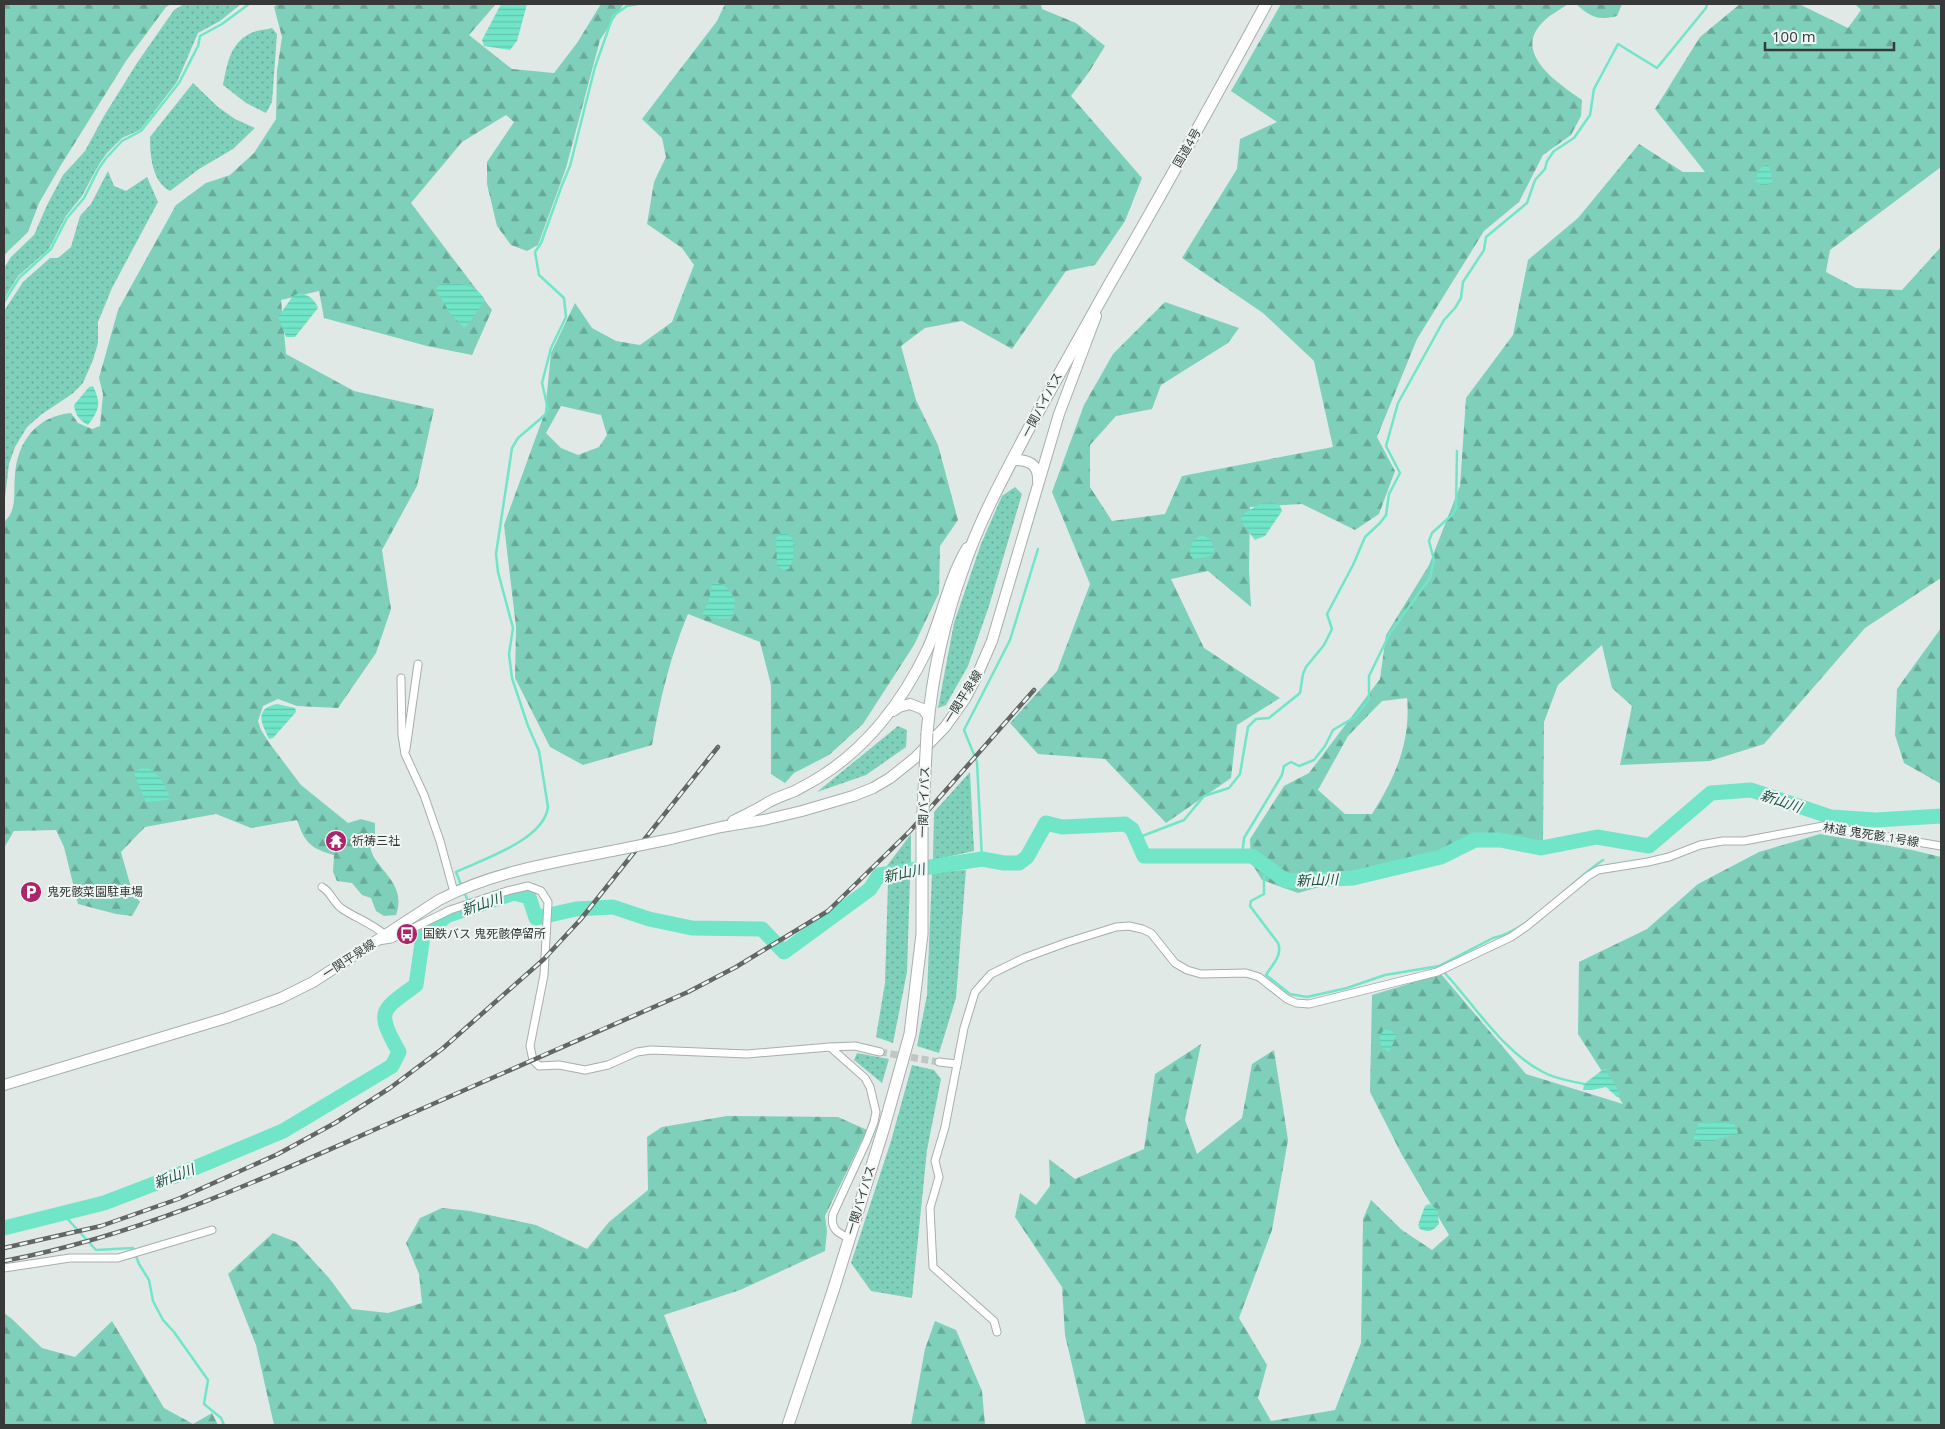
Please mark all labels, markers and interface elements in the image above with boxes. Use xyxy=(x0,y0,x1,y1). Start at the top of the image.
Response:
scale bar xyxy=(1765,20,1894,52)
text: 100 m xyxy=(1772,26,1816,46)
street label: 国道4号 xyxy=(1168,125,1205,171)
street label: 一関バイパス xyxy=(1017,369,1066,440)
street label: 一関平泉線 xyxy=(939,667,986,727)
street label: 一関バイパス xyxy=(914,766,933,838)
water label: 新山川 xyxy=(1758,785,1806,817)
street label: 林道 鬼死骸 1号線 xyxy=(1822,819,1920,850)
temple icon: 祈祷三社 xyxy=(324,829,348,853)
place label: 祈祷三社 xyxy=(352,832,400,849)
water label: 新山川 xyxy=(881,858,928,886)
water label: 新山川 xyxy=(1296,869,1340,890)
parking icon: 鬼死骸菜園駐車場 xyxy=(19,880,43,904)
place label: 鬼死骸菜園駐車場 xyxy=(47,883,143,900)
water label: 新山川 xyxy=(459,887,507,919)
bus stop icon: 国鉄バス 鬼死骸停留所 xyxy=(395,922,419,946)
place label: 国鉄バス 鬼死骸停留所 xyxy=(423,925,546,942)
street label: 一関平泉線 xyxy=(319,935,379,982)
water label: 新山川 xyxy=(151,1158,199,1192)
street label: 一関バイパス xyxy=(842,1163,879,1237)

